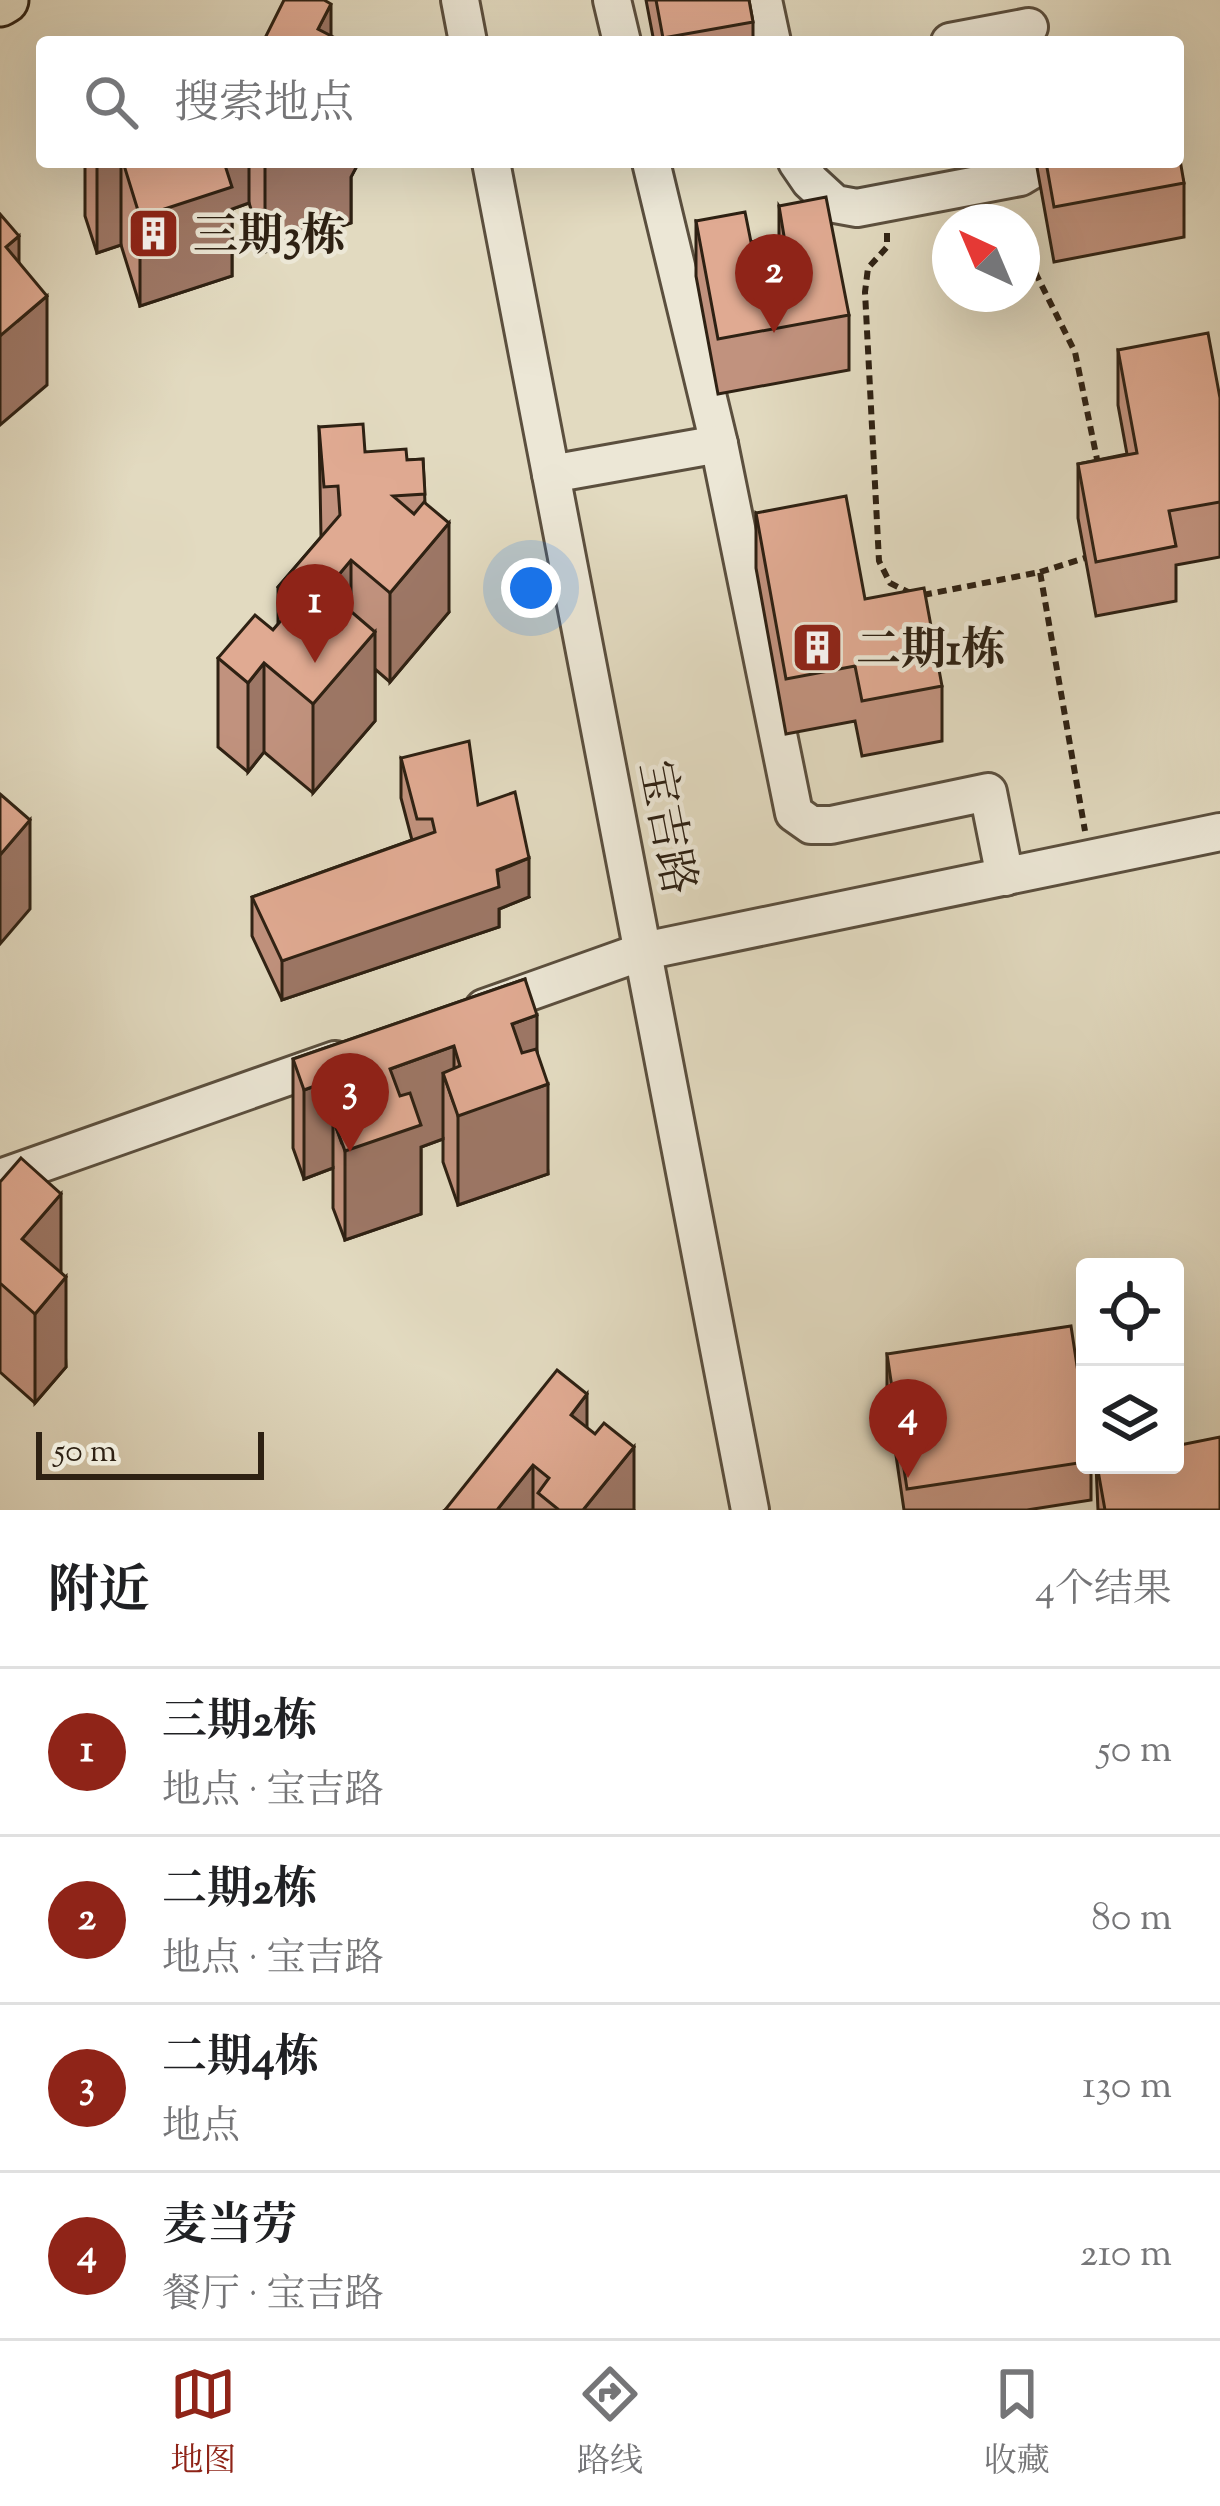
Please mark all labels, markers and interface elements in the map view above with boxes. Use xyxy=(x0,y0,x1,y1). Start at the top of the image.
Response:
search box xyxy=(36,36,1184,168)
icon: search xyxy=(78,69,144,135)
text: 搜索地点 xyxy=(174,74,354,139)
north arrow xyxy=(932,204,1040,312)
building icon: 三期3栋 xyxy=(126,206,182,262)
place label: 三期3栋 xyxy=(193,207,346,272)
pin: 2 xyxy=(735,234,813,333)
your location xyxy=(501,558,561,618)
pin: 1 xyxy=(276,564,354,663)
building icon: 二期1栋 xyxy=(789,620,845,676)
place label: 二期1栋 xyxy=(856,621,1006,686)
street label: 宝吉路 xyxy=(619,756,708,901)
pin: 3 xyxy=(311,1053,389,1152)
map controls xyxy=(1076,1258,1184,1474)
button: locate xyxy=(1076,1258,1184,1366)
button: layers xyxy=(1076,1366,1184,1474)
pin: 4 xyxy=(869,1379,947,1478)
scale bar xyxy=(36,1426,264,1479)
text: 50 m xyxy=(54,1429,117,1477)
text: 附近 xyxy=(48,1557,150,1630)
text: 4个结果 xyxy=(1035,1564,1172,1620)
text: 三期2栋 xyxy=(162,1692,318,1757)
text: 1 xyxy=(80,1724,94,1780)
text: 50 m xyxy=(1097,1724,1172,1780)
text: 地点 · 宝吉路 xyxy=(162,1765,383,1821)
text: 二期2栋 xyxy=(162,1860,318,1925)
text: 2 xyxy=(78,1892,96,1948)
text: 80 m xyxy=(1091,1892,1172,1948)
text: 地点 · 宝吉路 xyxy=(162,1933,383,1989)
text: 二期4栋 xyxy=(162,2028,320,2093)
text: 3 xyxy=(79,2060,95,2116)
text: 130 m xyxy=(1082,2060,1172,2116)
text: 地点 xyxy=(162,2101,240,2157)
text: 麦当劳 xyxy=(162,2196,297,2261)
text: 4 xyxy=(77,2228,97,2284)
text: 210 m xyxy=(1080,2228,1172,2284)
text: 餐厅 · 宝吉路 xyxy=(162,2269,383,2325)
tab: 地图 xyxy=(170,2361,236,2487)
tab: 路线 xyxy=(577,2361,643,2487)
tab: 收藏 xyxy=(984,2361,1050,2487)

